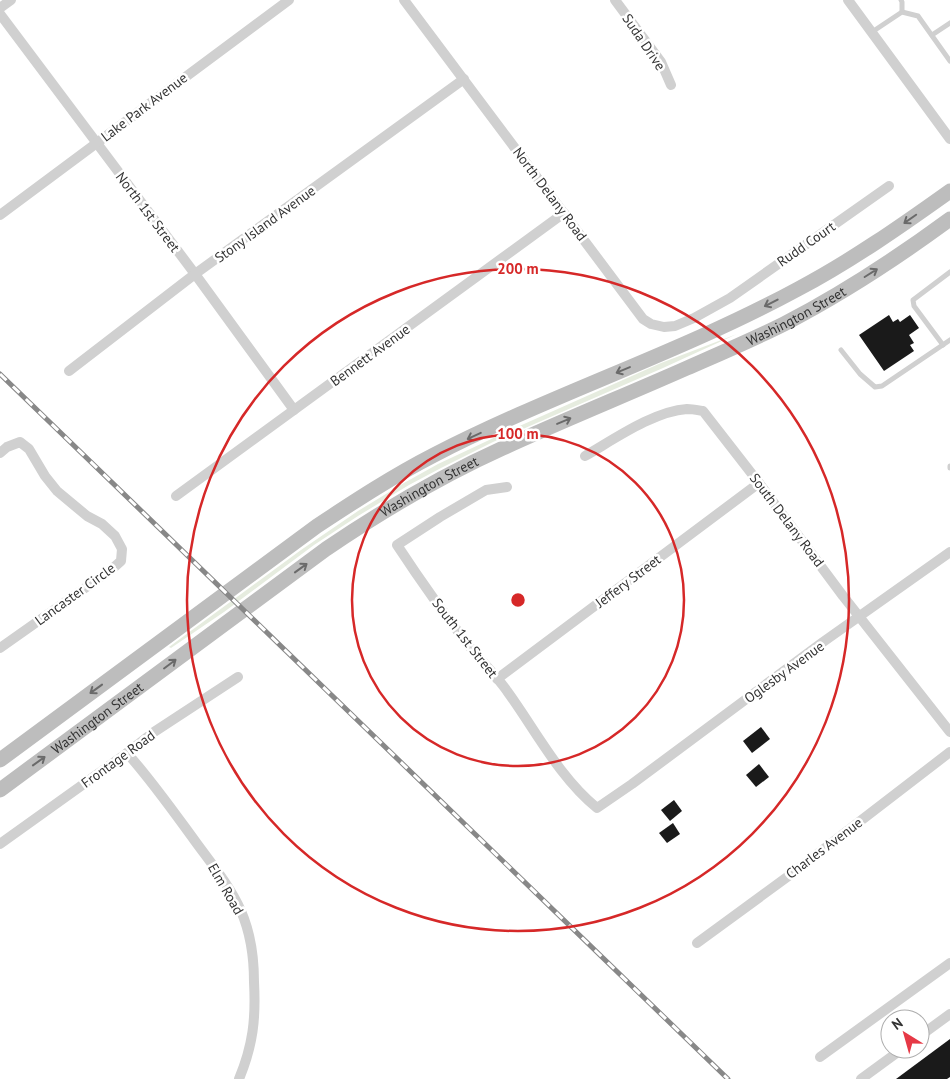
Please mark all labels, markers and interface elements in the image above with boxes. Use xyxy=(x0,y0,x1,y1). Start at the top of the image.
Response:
street label: Suda Drive xyxy=(618,10,670,74)
street label: Lake Park Avenue xyxy=(97,69,191,145)
street label: North Delany Road xyxy=(509,144,591,244)
street label: North 1st Street xyxy=(112,168,184,256)
street label: Stony Island Avenue xyxy=(211,181,319,267)
one-way arrow xyxy=(903,214,917,224)
street label: Rudd Court xyxy=(773,217,839,271)
text: 200 m xyxy=(497,259,539,278)
one-way arrow xyxy=(864,268,878,278)
street label: Washington Street xyxy=(744,282,849,350)
one-way arrow xyxy=(764,299,779,308)
street label: Bennett Avenue xyxy=(327,320,413,390)
one-way arrow xyxy=(616,366,631,376)
one-way arrow xyxy=(556,416,571,426)
text: 100 m xyxy=(497,424,539,443)
one-way arrow xyxy=(467,431,482,441)
street label: Washington Street xyxy=(376,452,481,521)
street label: South Delany Road xyxy=(746,469,828,571)
street label: Jeffery Street xyxy=(591,550,665,612)
street label: Lancaster Circle xyxy=(31,559,119,629)
one-way arrow xyxy=(294,563,308,573)
centre of rings xyxy=(509,591,527,609)
street label: South 1st Street xyxy=(428,594,502,682)
street label: Oglesby Avenue xyxy=(740,637,828,707)
one-way arrow xyxy=(163,659,176,670)
street label: Washington Street xyxy=(48,678,147,758)
one-way arrow xyxy=(89,684,103,694)
street label: Frontage Road xyxy=(78,726,158,792)
one-way arrow xyxy=(32,756,46,766)
street label: Charles Avenue xyxy=(782,813,866,883)
street label: Elm Road xyxy=(204,860,248,918)
north arrow xyxy=(880,1009,930,1059)
text: N xyxy=(888,1014,906,1034)

